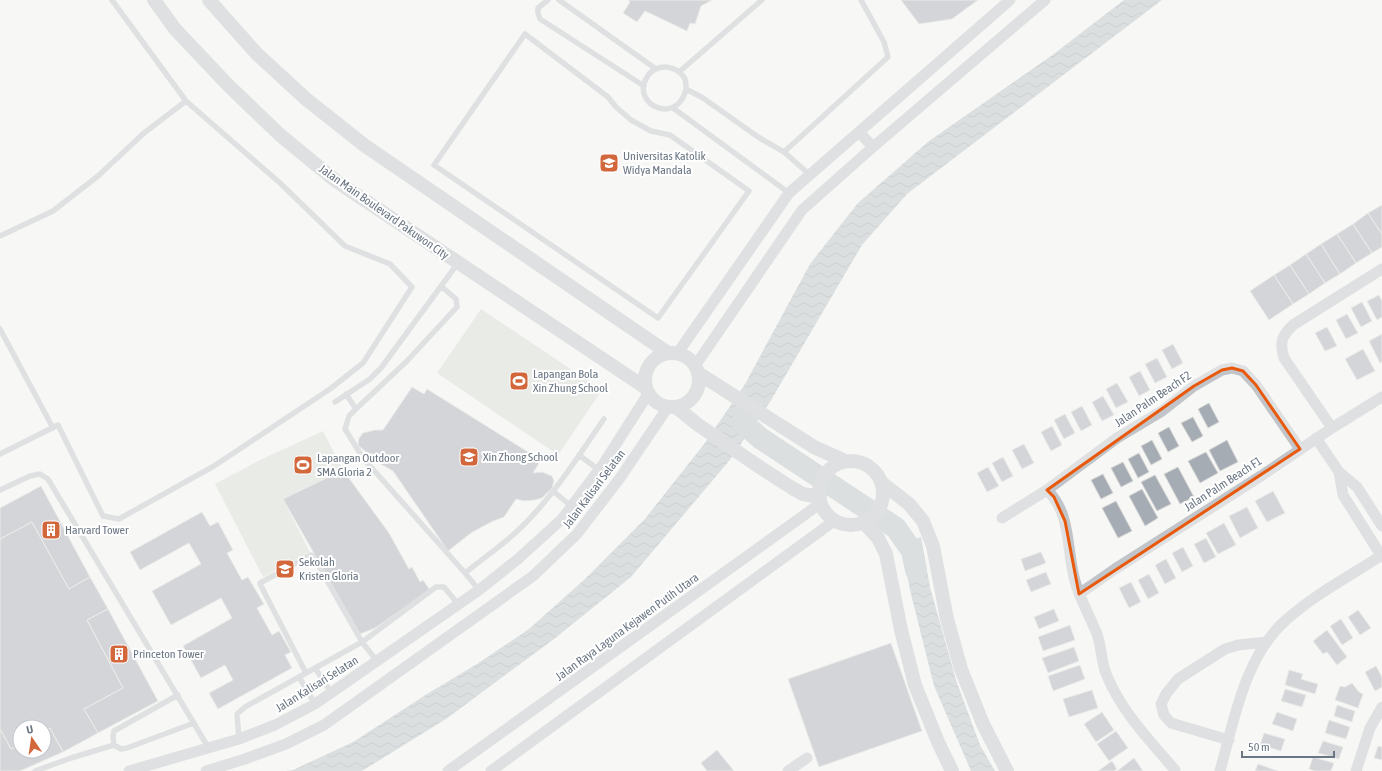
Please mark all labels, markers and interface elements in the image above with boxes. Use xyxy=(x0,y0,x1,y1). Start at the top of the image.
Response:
place label: Universitas Katolik Widya Mandala xyxy=(623,149,707,177)
school or university icon: Universitas Katolik Widya Mandala xyxy=(598,152,620,174)
street label: Jalan Main Boulevard Pakuwon City xyxy=(316,162,452,262)
place label: Lapangan Bola Xin Zhung School xyxy=(533,367,609,395)
street label: Jalan Palm Beach F2 xyxy=(1112,368,1194,430)
sports icon: Lapangan Bola Xin Zhung School xyxy=(508,370,530,392)
school or university icon: Xin Zhong School xyxy=(458,446,480,468)
street label: Jalan Kalisari Selatan xyxy=(560,447,628,531)
place label: Xin Zhong School xyxy=(483,450,559,464)
place label: Lapangan Outdoor SMA Gloria 2 xyxy=(317,451,399,479)
sports icon: Lapangan Outdoor SMA Gloria 2 xyxy=(292,454,314,476)
street label: Jalan Palm Beach F1 xyxy=(1182,454,1265,514)
building icon: Harvard Tower xyxy=(40,519,62,541)
place label: Harvard Tower xyxy=(65,523,129,537)
place label: Sekolah Kristen Gloria xyxy=(299,555,359,583)
school or university icon: Sekolah Kristen Gloria xyxy=(274,558,296,580)
street label: Jalan Raya Laguna Kejawen Putih Utara xyxy=(553,570,701,684)
building icon: Princeton Tower xyxy=(108,643,130,665)
place label: Princeton Tower xyxy=(133,647,204,661)
street label: Jalan Kalisari Selatan xyxy=(273,653,361,715)
north arrow xyxy=(12,719,52,759)
text: U xyxy=(25,723,34,736)
scale bar xyxy=(1242,733,1334,759)
text: 50 m xyxy=(1248,740,1270,754)

